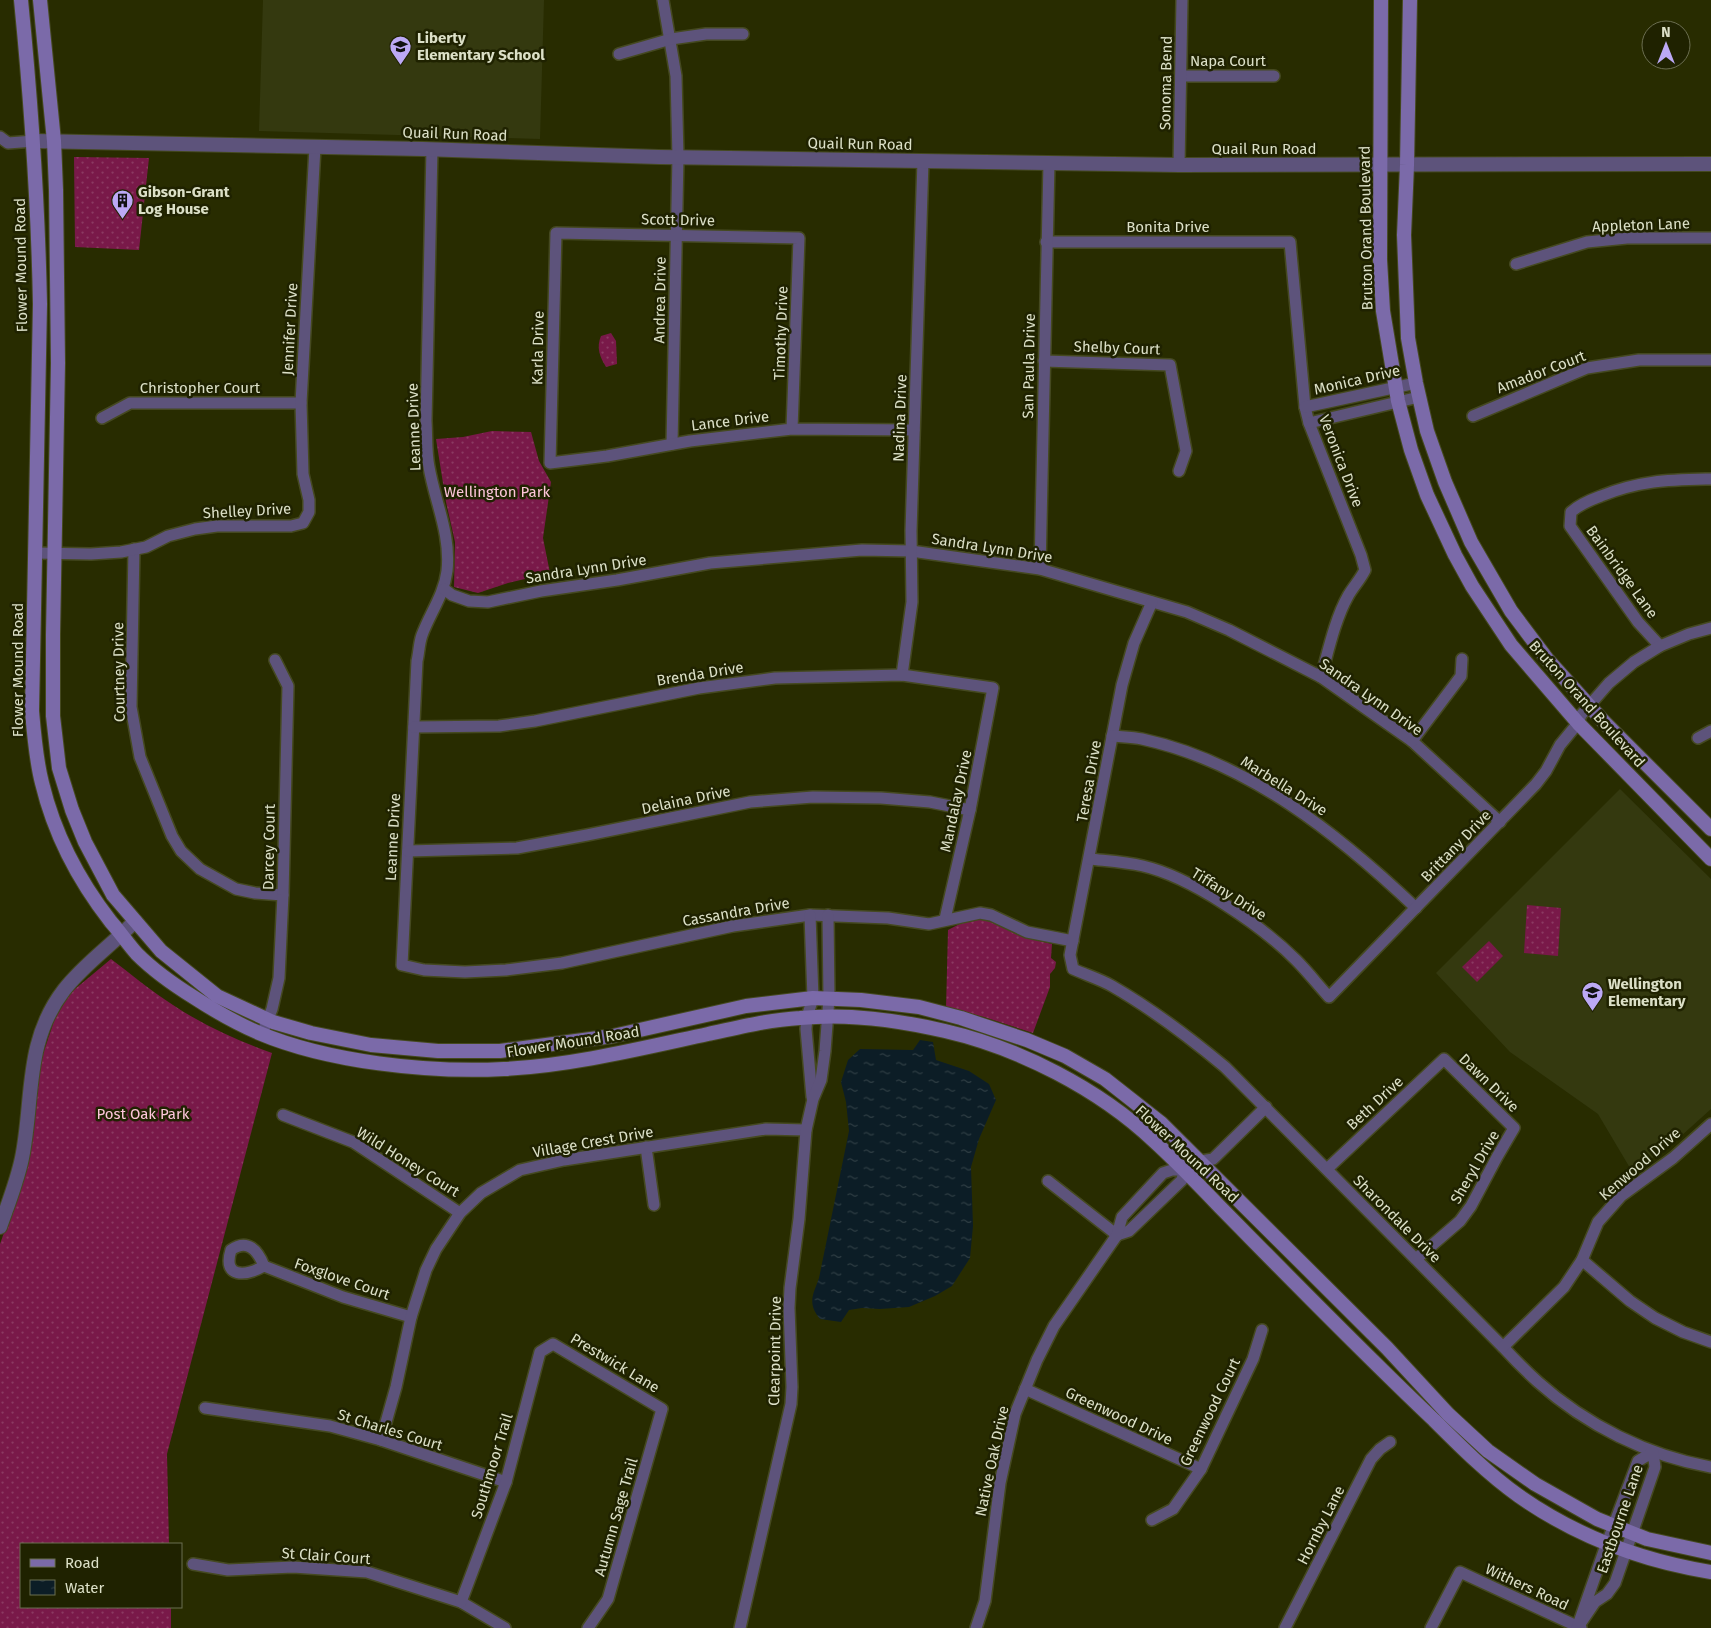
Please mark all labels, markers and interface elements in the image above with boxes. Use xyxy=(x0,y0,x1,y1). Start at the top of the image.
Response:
north arrow xyxy=(1641,20,1691,70)
text: N xyxy=(1661,24,1671,41)
place label: Liberty Elementary School xyxy=(417,29,545,64)
school or university icon: Liberty Elementary School xyxy=(389,35,413,66)
street label: Sonoma Bend xyxy=(1156,36,1176,130)
street label: Napa Court xyxy=(1190,52,1267,70)
street label: Quail Run Road xyxy=(402,123,508,145)
street label: Quail Run Road xyxy=(807,134,913,154)
street label: Quail Run Road xyxy=(1211,140,1317,158)
street label: Bruton Orand Boulevard xyxy=(1356,146,1376,310)
place label: Gibson-Grant Log House xyxy=(138,183,230,218)
building icon: Gibson-Grant Log House xyxy=(110,189,134,220)
street label: Flower Mound Road xyxy=(11,198,31,332)
street label: Scott Drive xyxy=(641,210,715,230)
street label: Appleton Lane xyxy=(1592,214,1690,236)
street label: Bonita Drive xyxy=(1126,218,1210,236)
street label: Andrea Drive xyxy=(650,256,670,344)
street label: Jennifer Drive xyxy=(279,282,301,376)
street label: Timothy Drive xyxy=(770,286,792,380)
street label: Karla Drive xyxy=(528,311,548,385)
street label: San Paula Drive xyxy=(1019,313,1039,419)
street label: Shelby Court xyxy=(1073,337,1161,359)
street label: Amador Court xyxy=(1494,347,1589,397)
street label: Monica Drive xyxy=(1312,361,1402,399)
street label: Nadina Drive xyxy=(889,374,911,462)
street label: Christopher Court xyxy=(140,379,261,397)
street label: Leanne Drive xyxy=(403,383,425,471)
street label: Lance Drive xyxy=(690,407,770,435)
street label: Veronica Drive xyxy=(1315,412,1367,510)
park label: Wellington Park xyxy=(444,483,550,501)
street label: Shelley Drive xyxy=(202,500,292,522)
street label: Bainbridge Lane xyxy=(1582,522,1662,622)
street label: Sandra Lynn Drive xyxy=(930,530,1054,566)
street label: Sandra Lynn Drive xyxy=(524,551,648,587)
street label: Flower Mound Road xyxy=(9,603,27,737)
street label: Courtney Drive xyxy=(109,622,129,722)
street label: Bruton Orand Boulevard xyxy=(1525,637,1649,771)
street label: Sandra Lynn Drive xyxy=(1316,655,1426,739)
street label: Brenda Drive xyxy=(655,658,745,690)
street label: Teresa Drive xyxy=(1073,739,1105,823)
street label: Mandalay Drive xyxy=(936,748,976,854)
street label: Marbella Drive xyxy=(1237,752,1331,820)
street label: Delaina Drive xyxy=(640,782,732,818)
street label: Leanne Drive xyxy=(382,792,404,882)
street label: Darcey Court xyxy=(259,803,279,890)
street label: Brittany Drive xyxy=(1417,806,1495,886)
street label: Tiffany Drive xyxy=(1188,864,1270,924)
street label: Cassandra Drive xyxy=(681,894,791,930)
place label: Wellington Elementary xyxy=(1608,975,1686,1010)
school or university icon: Wellington Elementary xyxy=(1580,981,1604,1012)
street label: Flower Mound Road xyxy=(505,1023,641,1061)
street label: Dawn Drive xyxy=(1455,1050,1523,1116)
street label: Beth Drive xyxy=(1343,1072,1407,1134)
street label: Flower Mound Road xyxy=(1132,1102,1242,1206)
park label: Post Oak Park xyxy=(97,1105,190,1123)
street label: Wild Honey Court xyxy=(353,1123,463,1201)
street label: Village Crest Drive xyxy=(531,1123,655,1161)
street label: Kenwood Drive xyxy=(1596,1124,1684,1204)
street label: Sheryl Drive xyxy=(1447,1127,1503,1207)
street label: Sharondale Drive xyxy=(1349,1171,1445,1267)
street label: Foxglove Court xyxy=(292,1254,393,1304)
street label: Clearpoint Drive xyxy=(765,1296,785,1406)
street label: Prestwick Lane xyxy=(567,1329,663,1397)
street label: Greenwood Court xyxy=(1176,1355,1244,1469)
street label: Greenwood Drive xyxy=(1062,1383,1176,1449)
street label: Native Oak Drive xyxy=(971,1404,1013,1518)
street label: St Charles Court xyxy=(335,1405,445,1455)
street label: Southmoor Trail xyxy=(467,1411,517,1521)
street label: Autumn Sage Trail xyxy=(590,1455,642,1578)
street label: Eastbourne Lane xyxy=(1593,1462,1647,1576)
street label: Hornby Lane xyxy=(1293,1483,1349,1567)
legend xyxy=(20,1543,182,1608)
street label: St Clair Court xyxy=(281,1544,372,1568)
text: Road xyxy=(65,1554,100,1572)
street label: Withers Road xyxy=(1482,1560,1572,1614)
text: Water xyxy=(65,1579,104,1597)

